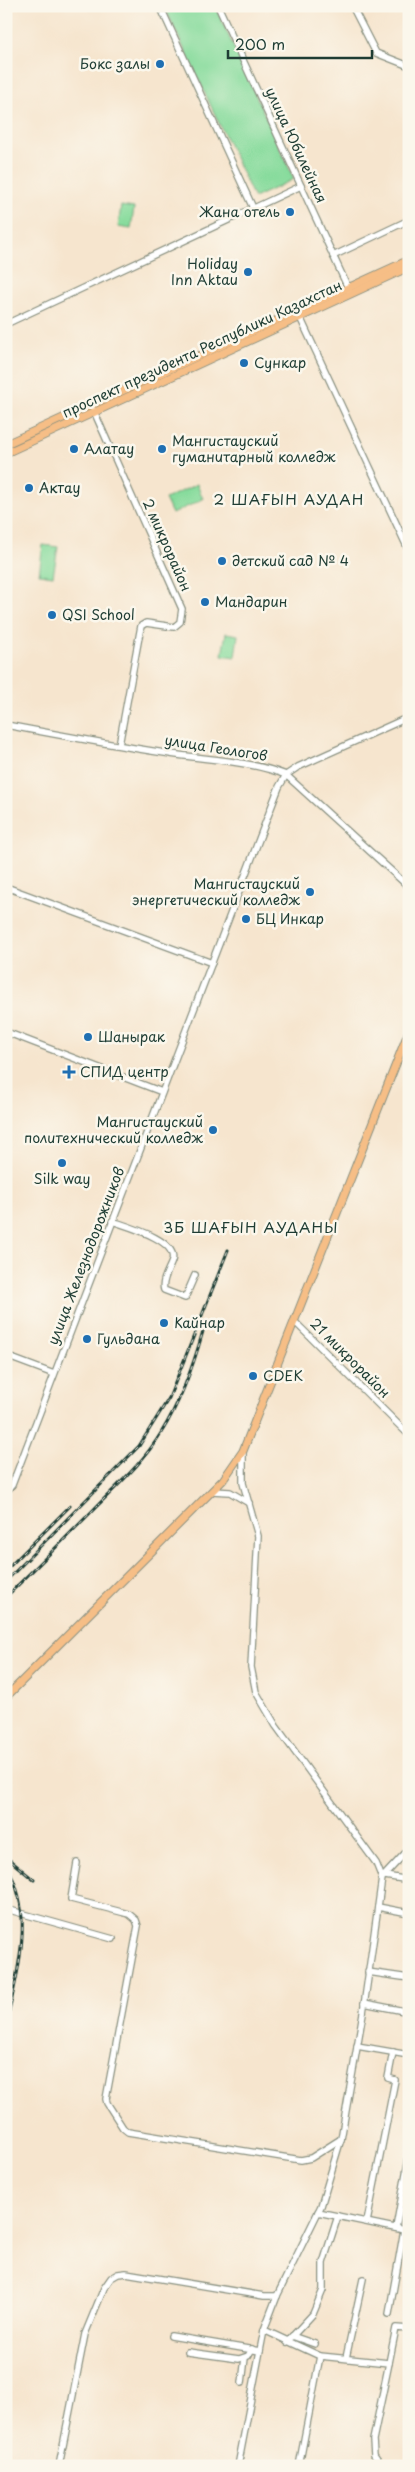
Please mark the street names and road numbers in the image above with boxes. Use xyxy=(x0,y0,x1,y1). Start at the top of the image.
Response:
street label: улица Юбилейная xyxy=(260,83,333,206)
street label: проспект президента Республики Казахстан xyxy=(58,274,345,423)
street label: 2 микрорайон xyxy=(138,495,197,594)
street label: улица Геологов xyxy=(163,729,269,766)
street label: улица Железнодорожников xyxy=(42,1164,129,1348)
street label: 21 микрорайон xyxy=(306,1313,395,1402)

